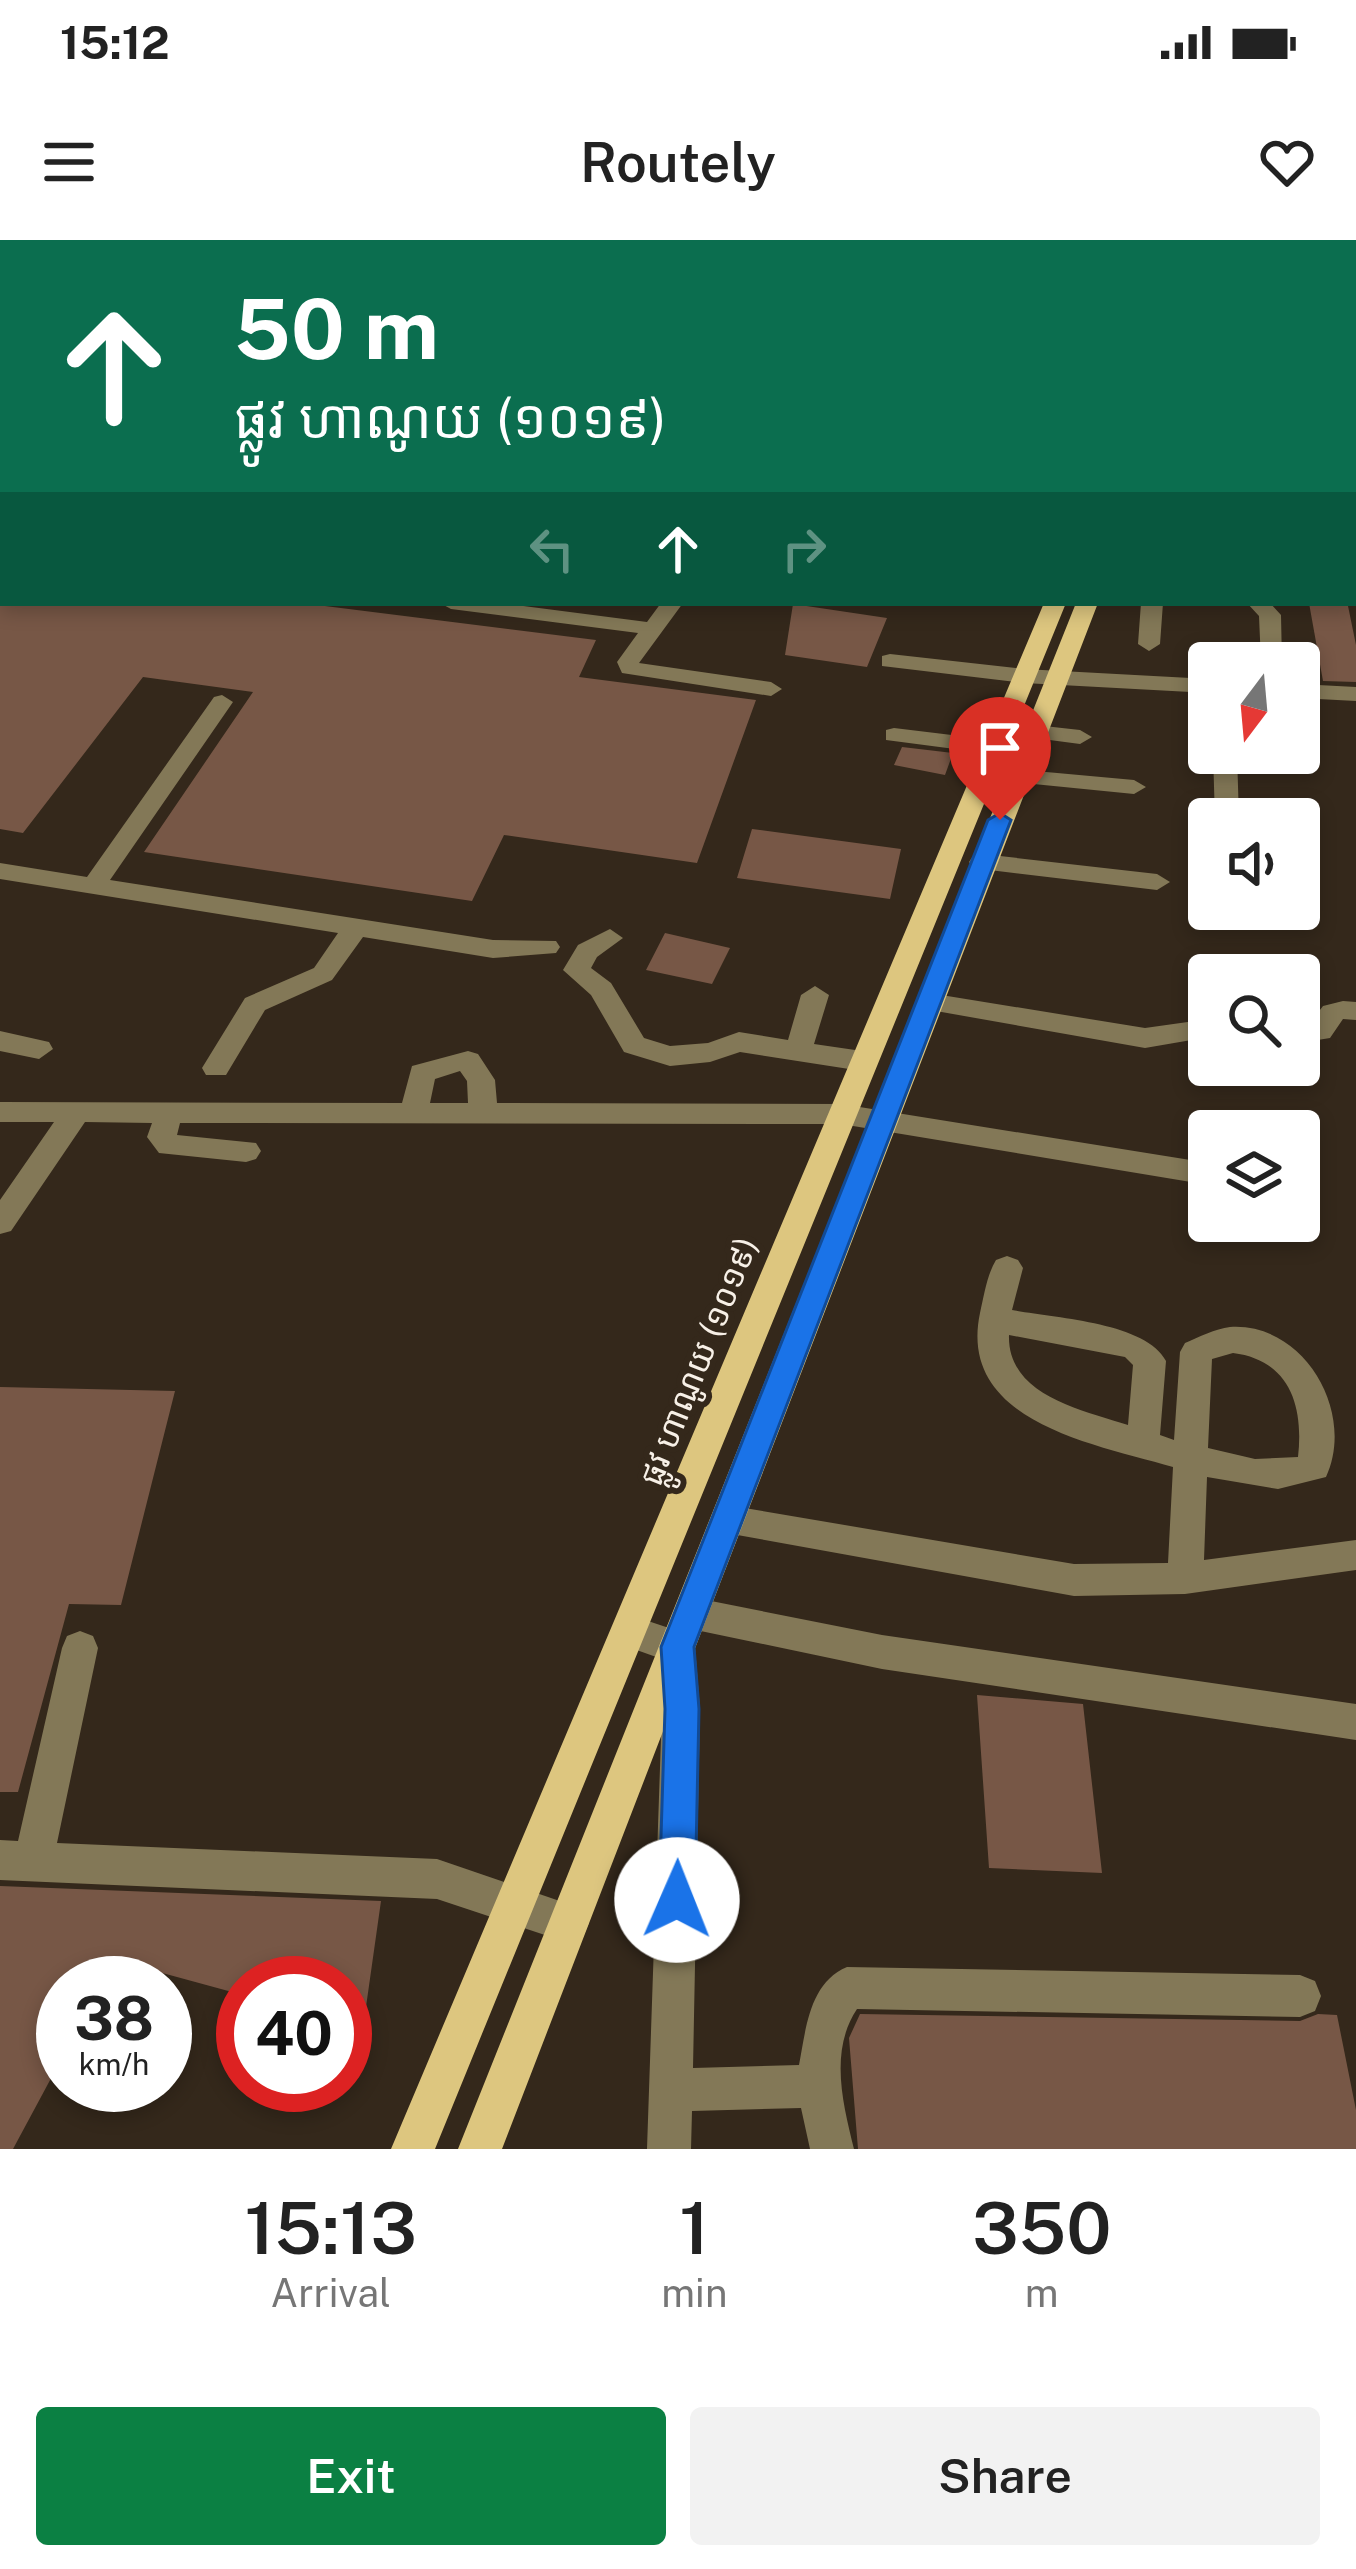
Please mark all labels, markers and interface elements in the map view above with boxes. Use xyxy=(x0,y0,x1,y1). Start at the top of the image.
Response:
text: 15:12 xyxy=(60,16,170,69)
icon: menu xyxy=(36,129,102,195)
icon: heart xyxy=(1254,129,1320,195)
text: Routely xyxy=(580,131,776,194)
text: 50 m xyxy=(234,279,439,378)
icon: ahead xyxy=(36,288,192,444)
text: ផ្លូវ ហាណូយ (១០១៩) xyxy=(234,387,666,450)
icon: left xyxy=(519,516,585,582)
icon: ahead xyxy=(645,516,711,582)
icon: right xyxy=(771,516,837,582)
north arrow xyxy=(1188,642,1320,774)
map controls xyxy=(1188,642,1320,1242)
pin xyxy=(949,697,1051,820)
icon: arrive xyxy=(967,715,1033,781)
button: sound xyxy=(1188,798,1320,930)
button: search xyxy=(1188,954,1320,1086)
button: layers xyxy=(1188,1110,1320,1242)
street label: ផ្លូវ ហាណូយ (១០១៩) xyxy=(631,1231,775,1495)
position arrow xyxy=(614,1837,740,1963)
speed limit sign: 40 xyxy=(216,1956,372,2112)
text: 38 xyxy=(74,1983,154,2054)
text: km/h xyxy=(79,2046,149,2082)
text: 15:13 xyxy=(244,2186,417,2270)
text: 1 xyxy=(679,2186,709,2270)
text: 350 xyxy=(972,2186,1111,2270)
text: Arrival xyxy=(270,2270,391,2316)
text: min xyxy=(661,2270,728,2316)
text: m xyxy=(1025,2270,1059,2316)
button: Exit xyxy=(36,2407,666,2545)
button: Share xyxy=(690,2407,1320,2545)

